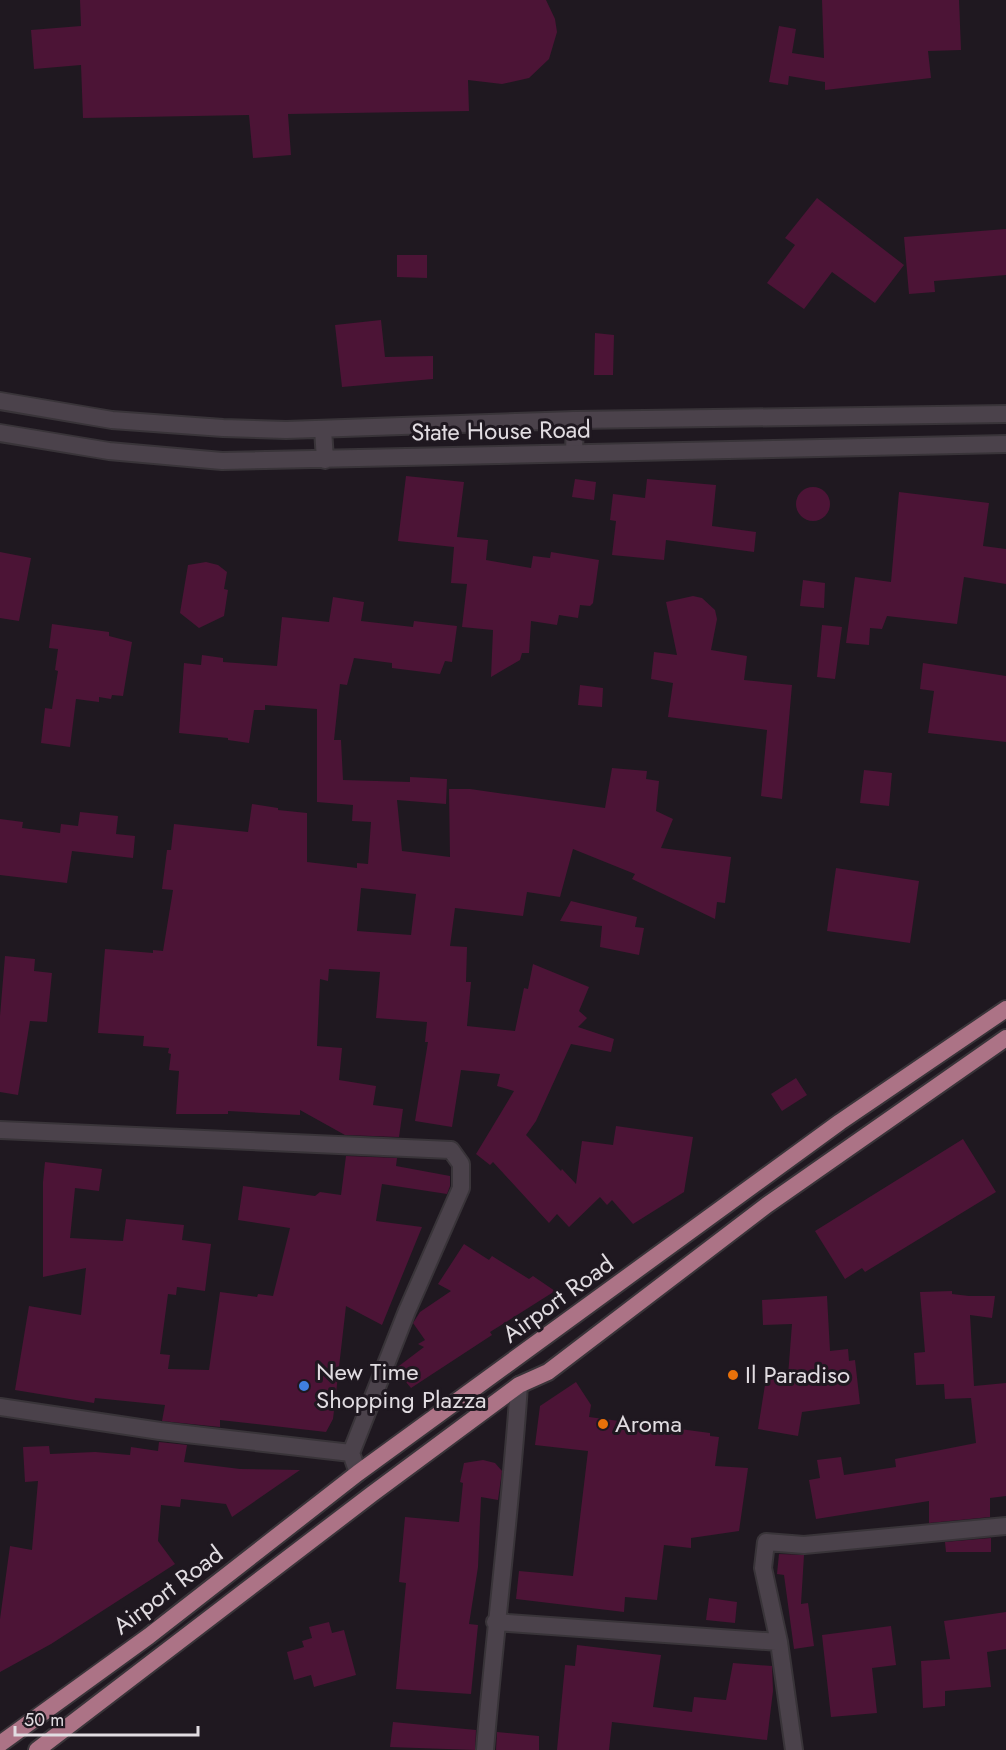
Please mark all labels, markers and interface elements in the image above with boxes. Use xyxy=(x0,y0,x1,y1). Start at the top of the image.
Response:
street label: State House Road xyxy=(411,411,591,450)
street label: Airport Road xyxy=(495,1246,621,1351)
place label: New Time Shopping Plazza xyxy=(316,1354,487,1417)
place label: Il Paradiso xyxy=(745,1357,850,1392)
marker: Il Paradiso xyxy=(726,1368,740,1382)
marker: New Time Shopping Plazza xyxy=(297,1379,311,1393)
place label: Aroma xyxy=(615,1406,682,1441)
marker: Aroma xyxy=(596,1417,610,1431)
street label: Airport Road xyxy=(105,1536,230,1643)
scale bar xyxy=(15,1699,198,1737)
text: 50 m xyxy=(24,1707,64,1733)

